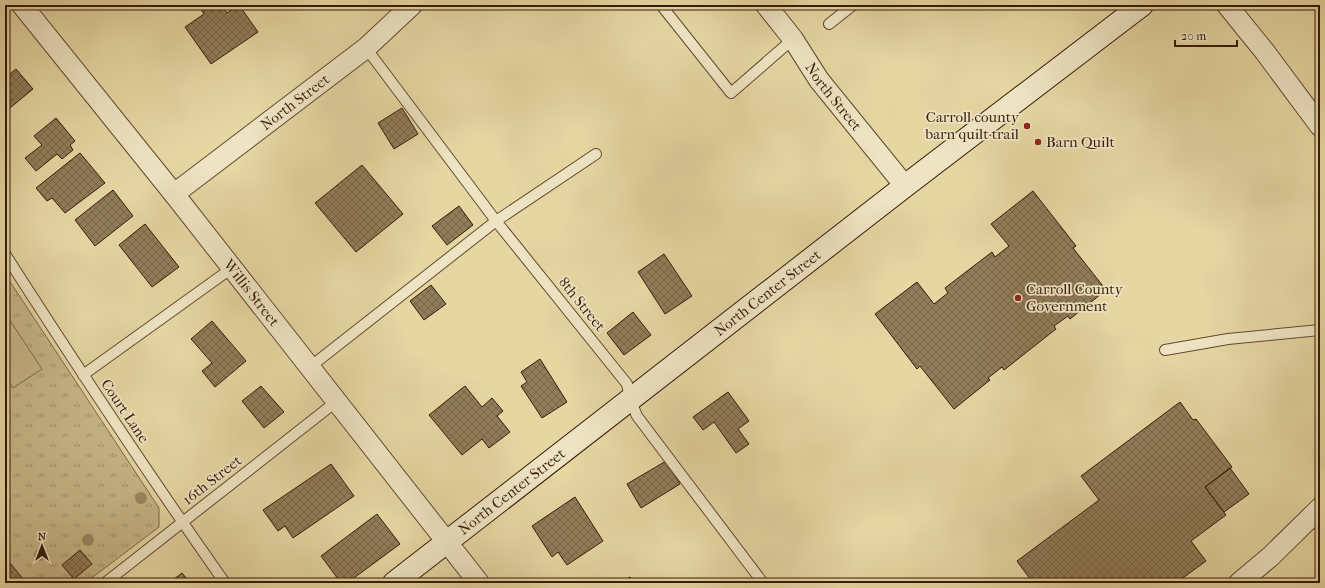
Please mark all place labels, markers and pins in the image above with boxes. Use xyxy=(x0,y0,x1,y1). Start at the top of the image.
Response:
place label: Carroll county barn quilt trail xyxy=(924,108,1020,143)
marker: Carroll county barn quilt trail xyxy=(1022,121,1032,131)
place label: Barn Quilt xyxy=(1046,133,1116,151)
marker: Barn Quilt xyxy=(1033,137,1043,147)
place label: Carroll County Government xyxy=(1026,280,1124,315)
marker: Carroll County Government xyxy=(1013,293,1023,303)

